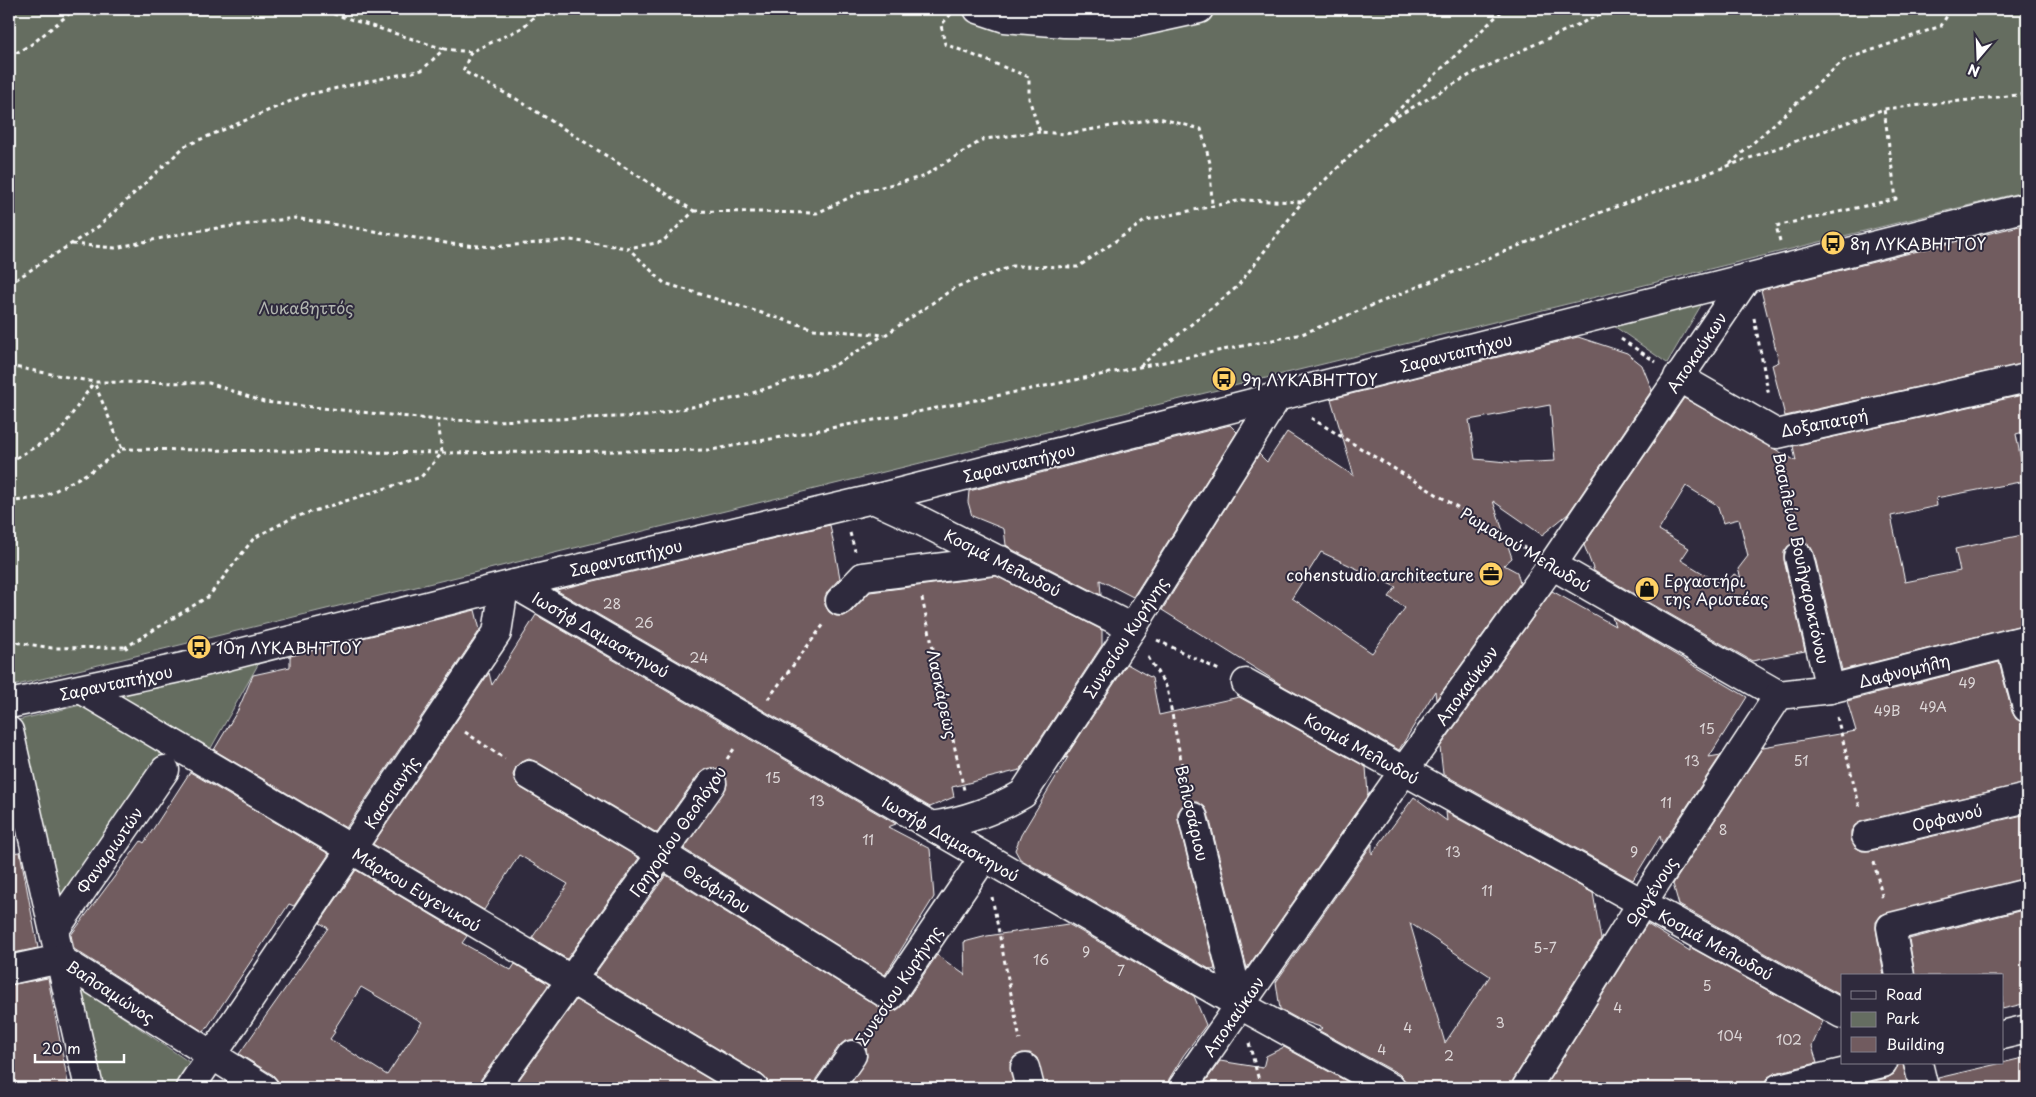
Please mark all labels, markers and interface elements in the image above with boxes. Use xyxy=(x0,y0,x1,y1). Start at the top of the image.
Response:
north arrow xyxy=(1954,32,2004,82)
text: N xyxy=(1965,59,1982,82)
bus stop icon: 8η ΛΥΚΑΒΗΤΤΟΥ xyxy=(1820,230,1846,256)
place label: 8η ΛΥΚΑΒΗΤΤΟΥ xyxy=(1850,231,1987,255)
park label: Λυκαβηττός xyxy=(259,295,353,319)
street label: Αποκαύκων xyxy=(1660,307,1732,397)
street label: Σαρανταπήχου xyxy=(1397,326,1515,378)
bus stop icon: 9η ΛΥΚΑΒΗΤΤΟΥ xyxy=(1211,366,1237,392)
place label: 9η ΛΥΚΑΒΗΤΤΟΥ xyxy=(1242,367,1378,391)
street label: Δοξαπατρή xyxy=(1778,402,1870,442)
street label: Σαρανταπήχου xyxy=(960,436,1078,488)
street label: Βασιλείου Βουλγαροκτόνου xyxy=(1768,450,1836,666)
street label: Ρωμανού Μελωδού xyxy=(1456,501,1596,597)
street label: Κοσμά Μελωδού xyxy=(941,522,1065,602)
street label: Σαρανταπήχου xyxy=(567,532,685,582)
office icon: cohenstudio.architecture xyxy=(1478,561,1504,587)
place label: cohenstudio.architecture xyxy=(1286,562,1474,586)
place label: Εργαστήρι της Αριστέας xyxy=(1664,568,1769,610)
street label: Συνεσίου Κυρήνης xyxy=(1077,572,1173,702)
shop icon: Εργαστήρι της Αριστέας xyxy=(1634,576,1660,602)
street label: Ιωσήφ Δαμασκηνού xyxy=(528,585,674,683)
house number: 28 xyxy=(603,593,621,614)
house number: 26 xyxy=(634,612,654,633)
bus stop icon: 10η ΛΥΚΑΒΗΤΤΟΥ xyxy=(186,634,212,660)
place label: 10η ΛΥΚΑΒΗΤΤΟΥ xyxy=(216,635,361,659)
street label: Αποκαύκων xyxy=(1429,640,1503,730)
house number: 24 xyxy=(690,647,708,668)
street label: Λασκάρεως xyxy=(922,647,964,741)
street label: Δαφνομήλη xyxy=(1856,647,1952,693)
street label: Σαρανταπήχου xyxy=(57,658,175,706)
house number: 49 xyxy=(1958,672,1976,693)
house number: 49Α xyxy=(1919,696,1947,717)
house number: 49Β xyxy=(1874,700,1900,721)
street label: Κοσμά Μελωδού xyxy=(1300,706,1424,790)
house number: 15 xyxy=(1699,718,1715,739)
house number: 13 xyxy=(1684,750,1700,771)
house number: 51 xyxy=(1794,750,1808,771)
street label: Κασσιανής xyxy=(358,751,424,833)
street label: Γρηγορίου Θεολόγου xyxy=(623,761,731,901)
street label: Βελισσάριου xyxy=(1170,763,1216,863)
house number: 15 xyxy=(765,767,781,788)
street label: Ιωσήφ Δαμασκηνού xyxy=(878,789,1024,887)
house number: 13 xyxy=(809,790,825,811)
house number: 11 xyxy=(1660,792,1672,813)
street label: Ορφανού xyxy=(1910,797,1984,837)
street label: Φαναριωτών xyxy=(70,802,148,898)
house number: 8 xyxy=(1719,819,1727,840)
house number: 11 xyxy=(862,829,874,850)
street label: Μάρκου Ευγενικού xyxy=(348,841,486,937)
house number: 13 xyxy=(1445,841,1461,862)
house number: 9 xyxy=(1630,841,1638,862)
street label: Ωριγένους xyxy=(1619,851,1683,931)
street label: Θεόφιλου xyxy=(678,858,756,918)
house number: 11 xyxy=(1481,880,1493,901)
street label: Κοσμά Μελωδού xyxy=(1654,902,1778,986)
street label: Συνεσίου Κυρήνης xyxy=(849,920,947,1050)
house number: 5-7 xyxy=(1533,937,1557,958)
house number: 9 xyxy=(1082,941,1090,962)
house number: 16 xyxy=(1033,949,1049,970)
street label: Βαλσαμώνος xyxy=(62,953,160,1029)
house number: 7 xyxy=(1117,960,1125,981)
street label: Αποκαύκων xyxy=(1197,971,1269,1061)
legend xyxy=(1841,974,2004,1064)
house number: 5 xyxy=(1702,975,1712,996)
text: Road xyxy=(1886,982,1922,1005)
house number: 4 xyxy=(1613,997,1623,1018)
text: Park xyxy=(1886,1006,1920,1029)
house number: 3 xyxy=(1495,1012,1505,1033)
house number: 4 xyxy=(1403,1017,1413,1038)
house number: 104 xyxy=(1717,1025,1743,1046)
house number: 102 xyxy=(1776,1029,1802,1050)
scale bar xyxy=(35,1032,124,1064)
text: Building xyxy=(1886,1032,1945,1055)
text: 20 m xyxy=(42,1036,81,1059)
house number: 4 xyxy=(1377,1039,1387,1060)
house number: 2 xyxy=(1444,1045,1454,1066)

